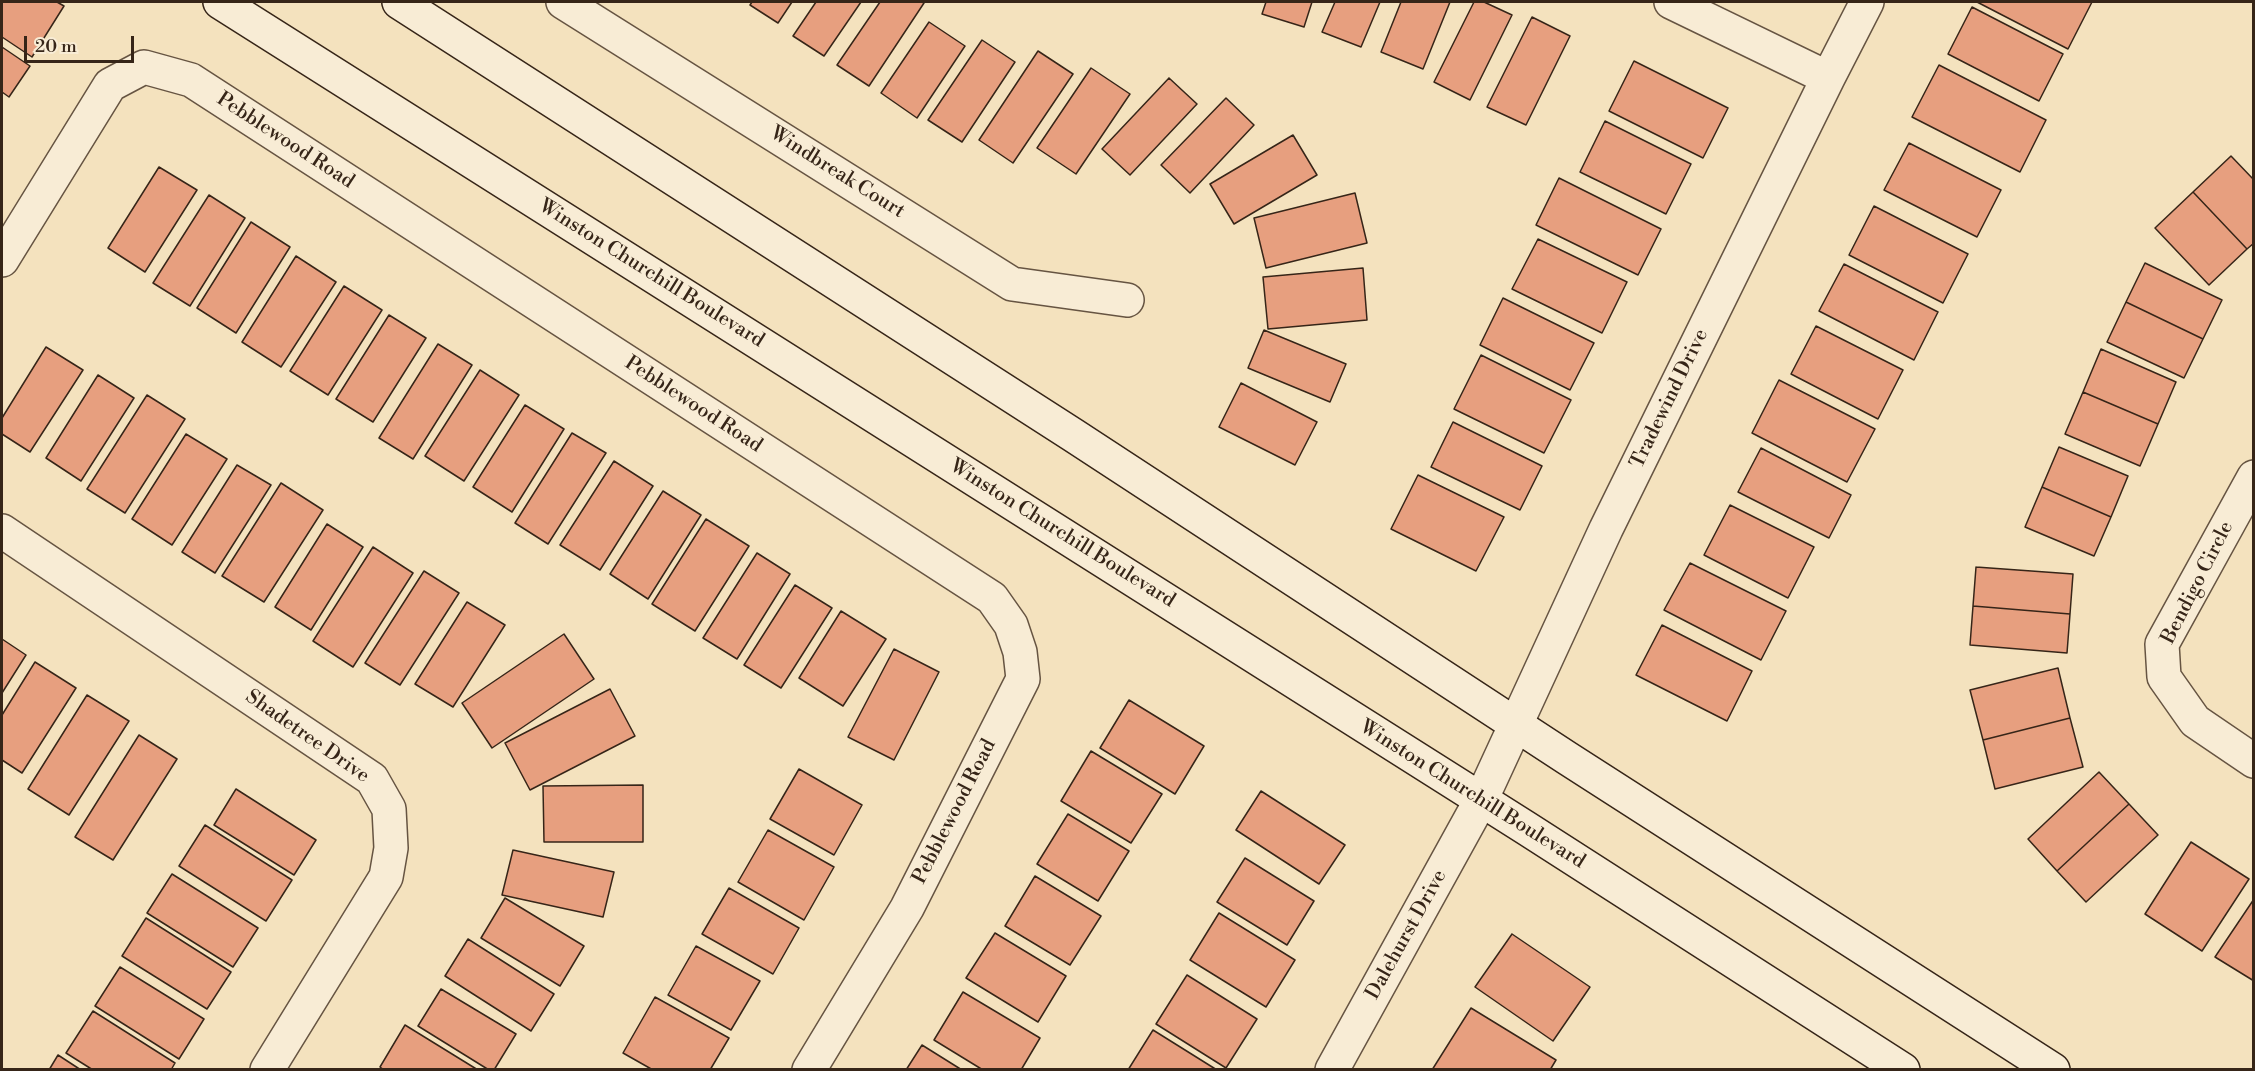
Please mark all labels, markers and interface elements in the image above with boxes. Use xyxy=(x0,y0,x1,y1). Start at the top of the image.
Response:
scale bar xyxy=(27,24,136,62)
text: 20 m xyxy=(35,35,77,58)
street label: Pebblewood Road xyxy=(212,88,358,194)
street label: Windbreak Court xyxy=(765,122,909,224)
street label: Winston Churchill Boulevard xyxy=(534,195,768,353)
street label: Tradewind Drive xyxy=(1626,325,1714,473)
street label: Pebblewood Road xyxy=(620,352,766,458)
street label: Winston Churchill Boulevard xyxy=(945,455,1179,613)
street label: Bendigo Circle xyxy=(2157,518,2239,648)
street label: Shadetree Drive xyxy=(240,685,374,789)
street label: Winston Churchill Boulevard xyxy=(1355,716,1589,874)
street label: Pebblewood Road xyxy=(908,736,1002,888)
street label: Dalehurst Drive xyxy=(1361,866,1453,1004)

